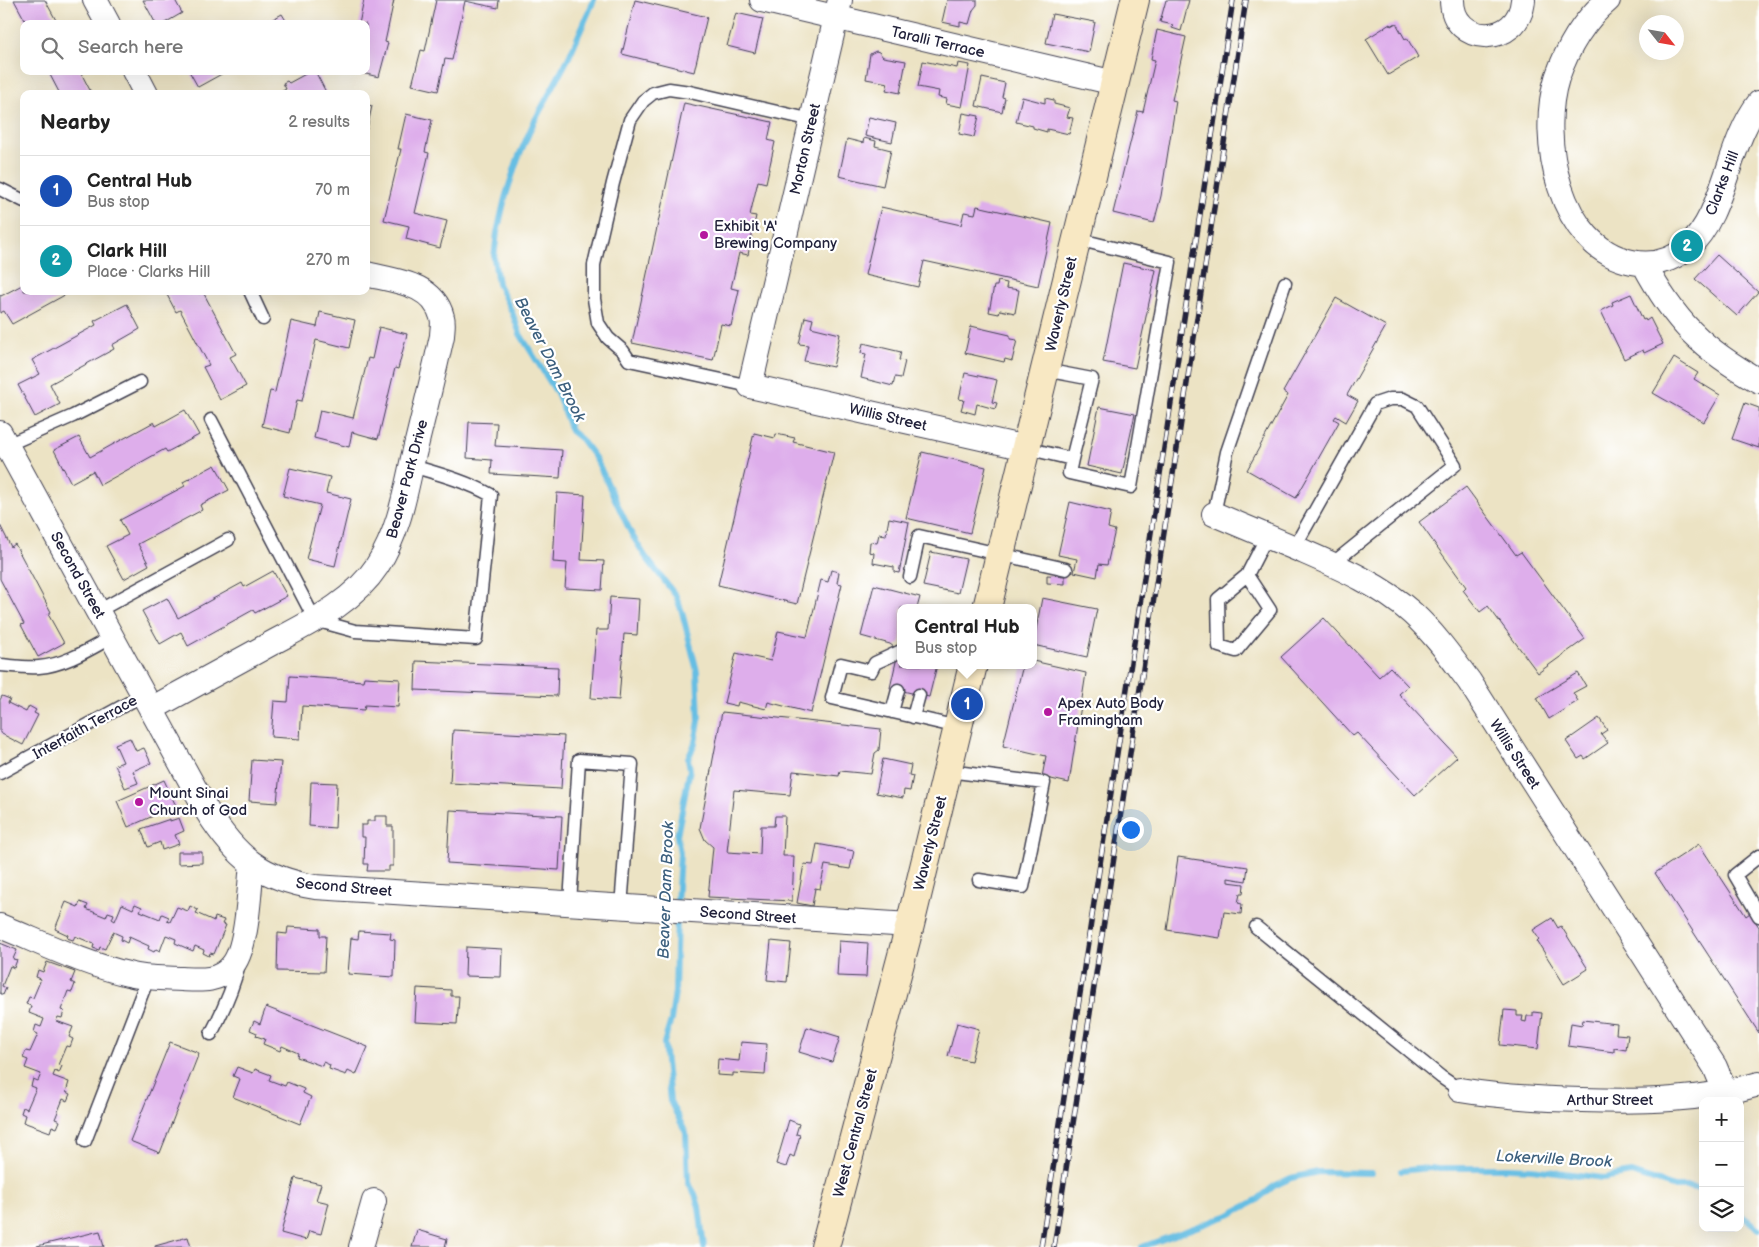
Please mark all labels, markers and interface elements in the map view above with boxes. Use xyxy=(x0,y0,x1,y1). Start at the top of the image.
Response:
north arrow xyxy=(1639,15,1684,60)
search box xyxy=(20,20,370,75)
street label: Taralli Terrace xyxy=(889,22,987,63)
icon: search xyxy=(38,34,66,62)
text: Search here xyxy=(78,36,183,59)
street label: Morton Street xyxy=(786,101,825,197)
text: Nearby xyxy=(40,110,110,135)
text: 2 results xyxy=(288,113,350,132)
street label: Clarks Hill xyxy=(1701,148,1743,218)
text: Central Hub xyxy=(87,170,192,193)
text: 1 xyxy=(53,181,59,200)
text: 70 m xyxy=(315,181,350,200)
text: Bus stop xyxy=(87,193,150,212)
place label: Exhibit 'A' Brewing Company xyxy=(714,217,837,253)
pin: 2 xyxy=(1671,227,1703,265)
marker: Exhibit 'A' Brewing Company xyxy=(698,229,710,241)
text: Clark Hill xyxy=(87,240,167,263)
text: 2 xyxy=(51,251,61,270)
text: 270 m xyxy=(306,251,350,270)
street label: Waverly Street xyxy=(1041,254,1082,353)
text: Place · Clarks Hill xyxy=(87,263,210,282)
water label: Beaver Dam Brook xyxy=(510,294,590,426)
street label: Willis Street xyxy=(847,399,929,436)
street label: Beaver Park Drive xyxy=(382,417,433,541)
street label: Second Street xyxy=(46,528,109,622)
popup xyxy=(897,604,1037,669)
text: Central Hub xyxy=(914,616,1020,639)
text: Bus stop xyxy=(914,639,977,658)
pin: 1 xyxy=(951,685,983,723)
street label: Interfaith Terrace xyxy=(30,691,141,764)
place label: Apex Auto Body Framingham xyxy=(1058,694,1164,730)
marker: Apex Auto Body Framingham xyxy=(1042,706,1054,718)
street label: Willis Street xyxy=(1485,716,1544,793)
place label: Mount Sinai Church of God xyxy=(149,784,247,820)
street label: Waverly Street xyxy=(910,794,951,892)
marker: Mount Sinai Church of God xyxy=(133,796,145,808)
your location xyxy=(1118,817,1144,843)
water label: Beaver Dam Brook xyxy=(655,820,678,959)
street label: Second Street xyxy=(295,874,393,901)
street label: Second Street xyxy=(699,903,797,928)
street label: West Central Street xyxy=(829,1066,882,1199)
street label: Arthur Street xyxy=(1567,1091,1654,1110)
map controls xyxy=(1699,1097,1744,1232)
button: + xyxy=(1699,1097,1744,1142)
button: − xyxy=(1699,1142,1744,1187)
water label: Lokerville Brook xyxy=(1496,1147,1613,1172)
button: layers xyxy=(1699,1187,1744,1232)

